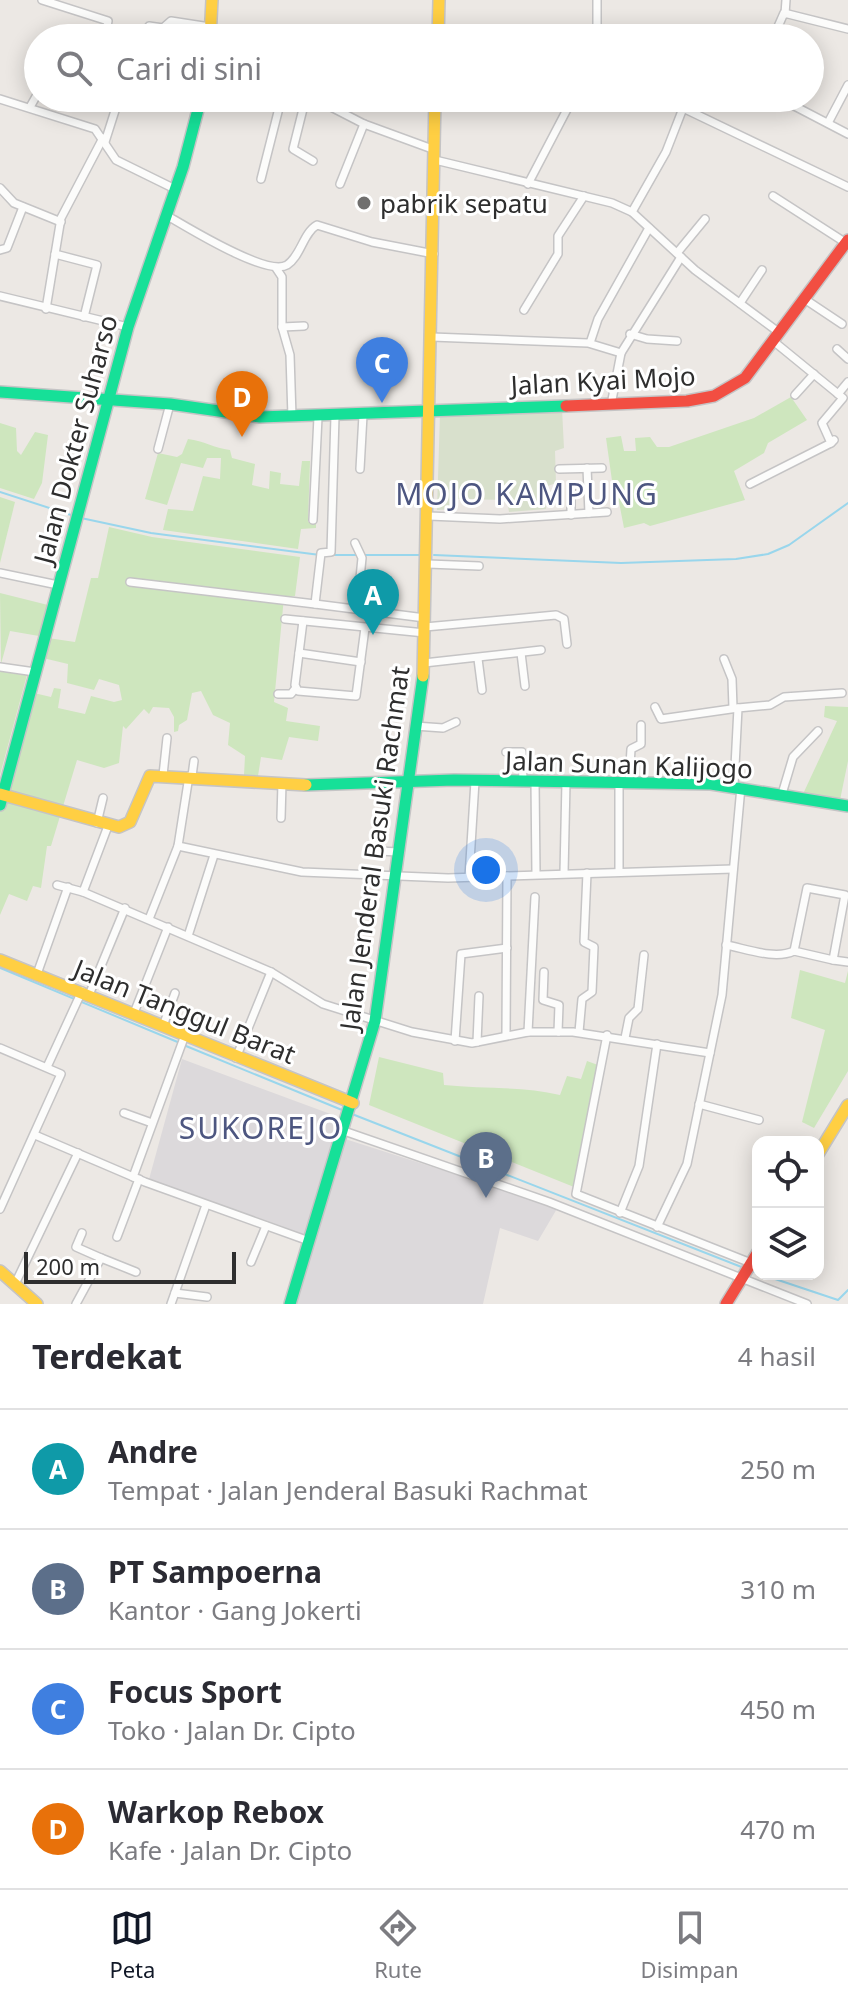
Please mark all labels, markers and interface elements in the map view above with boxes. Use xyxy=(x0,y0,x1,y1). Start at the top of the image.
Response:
search box xyxy=(24,24,824,112)
icon: search xyxy=(52,46,96,90)
text: Cari di sini xyxy=(116,48,262,89)
place label: pabrik sepatu xyxy=(380,185,548,221)
marker: pabrik sepatu xyxy=(355,194,373,212)
street label: Jalan Dokter Suharso xyxy=(24,311,125,570)
pin: C xyxy=(356,337,408,403)
street label: Jalan Kyai Mojo xyxy=(507,357,696,403)
pin: D xyxy=(216,371,268,437)
district label: MOJO KAMPUNG xyxy=(395,473,659,514)
pin: A xyxy=(347,569,399,635)
street label: Jalan Jenderal Basuki Rachmat xyxy=(330,664,417,1035)
street label: Jalan Sunan Kalijogo xyxy=(502,742,753,786)
your location xyxy=(466,850,506,890)
street label: Jalan Tanggul Barat xyxy=(66,949,301,1072)
district label: SUKOREJO xyxy=(179,1107,343,1148)
pin: B xyxy=(460,1132,512,1198)
map controls xyxy=(752,1136,824,1280)
button: locate xyxy=(752,1136,824,1208)
button: layers xyxy=(752,1208,824,1280)
scale bar xyxy=(24,1248,236,1284)
text: 200 m xyxy=(36,1251,100,1281)
text: Terdekat xyxy=(32,1333,182,1379)
text: 4 hasil xyxy=(738,1338,816,1374)
text: Andre xyxy=(108,1431,198,1472)
text: A xyxy=(49,1451,67,1487)
text: 250 m xyxy=(740,1451,816,1487)
text: Tempat · Jalan Jenderal Basuki Rachmat xyxy=(108,1472,588,1508)
text: PT Sampoerna xyxy=(108,1551,322,1592)
text: B xyxy=(49,1571,67,1607)
text: 310 m xyxy=(740,1571,816,1607)
text: Kantor · Gang Jokerti xyxy=(108,1592,362,1628)
text: Focus Sport xyxy=(108,1671,282,1712)
text: C xyxy=(50,1691,66,1727)
text: 450 m xyxy=(740,1691,816,1727)
text: Toko · Jalan Dr. Cipto xyxy=(108,1712,356,1748)
text: Warkop Rebox xyxy=(108,1791,324,1832)
text: D xyxy=(48,1811,68,1847)
text: 470 m xyxy=(740,1811,816,1847)
text: Kafe · Jalan Dr. Cipto xyxy=(108,1832,352,1868)
tab: Peta xyxy=(109,1906,155,1984)
tab: Rute xyxy=(374,1906,422,1984)
tab: Disimpan xyxy=(641,1906,739,1984)

